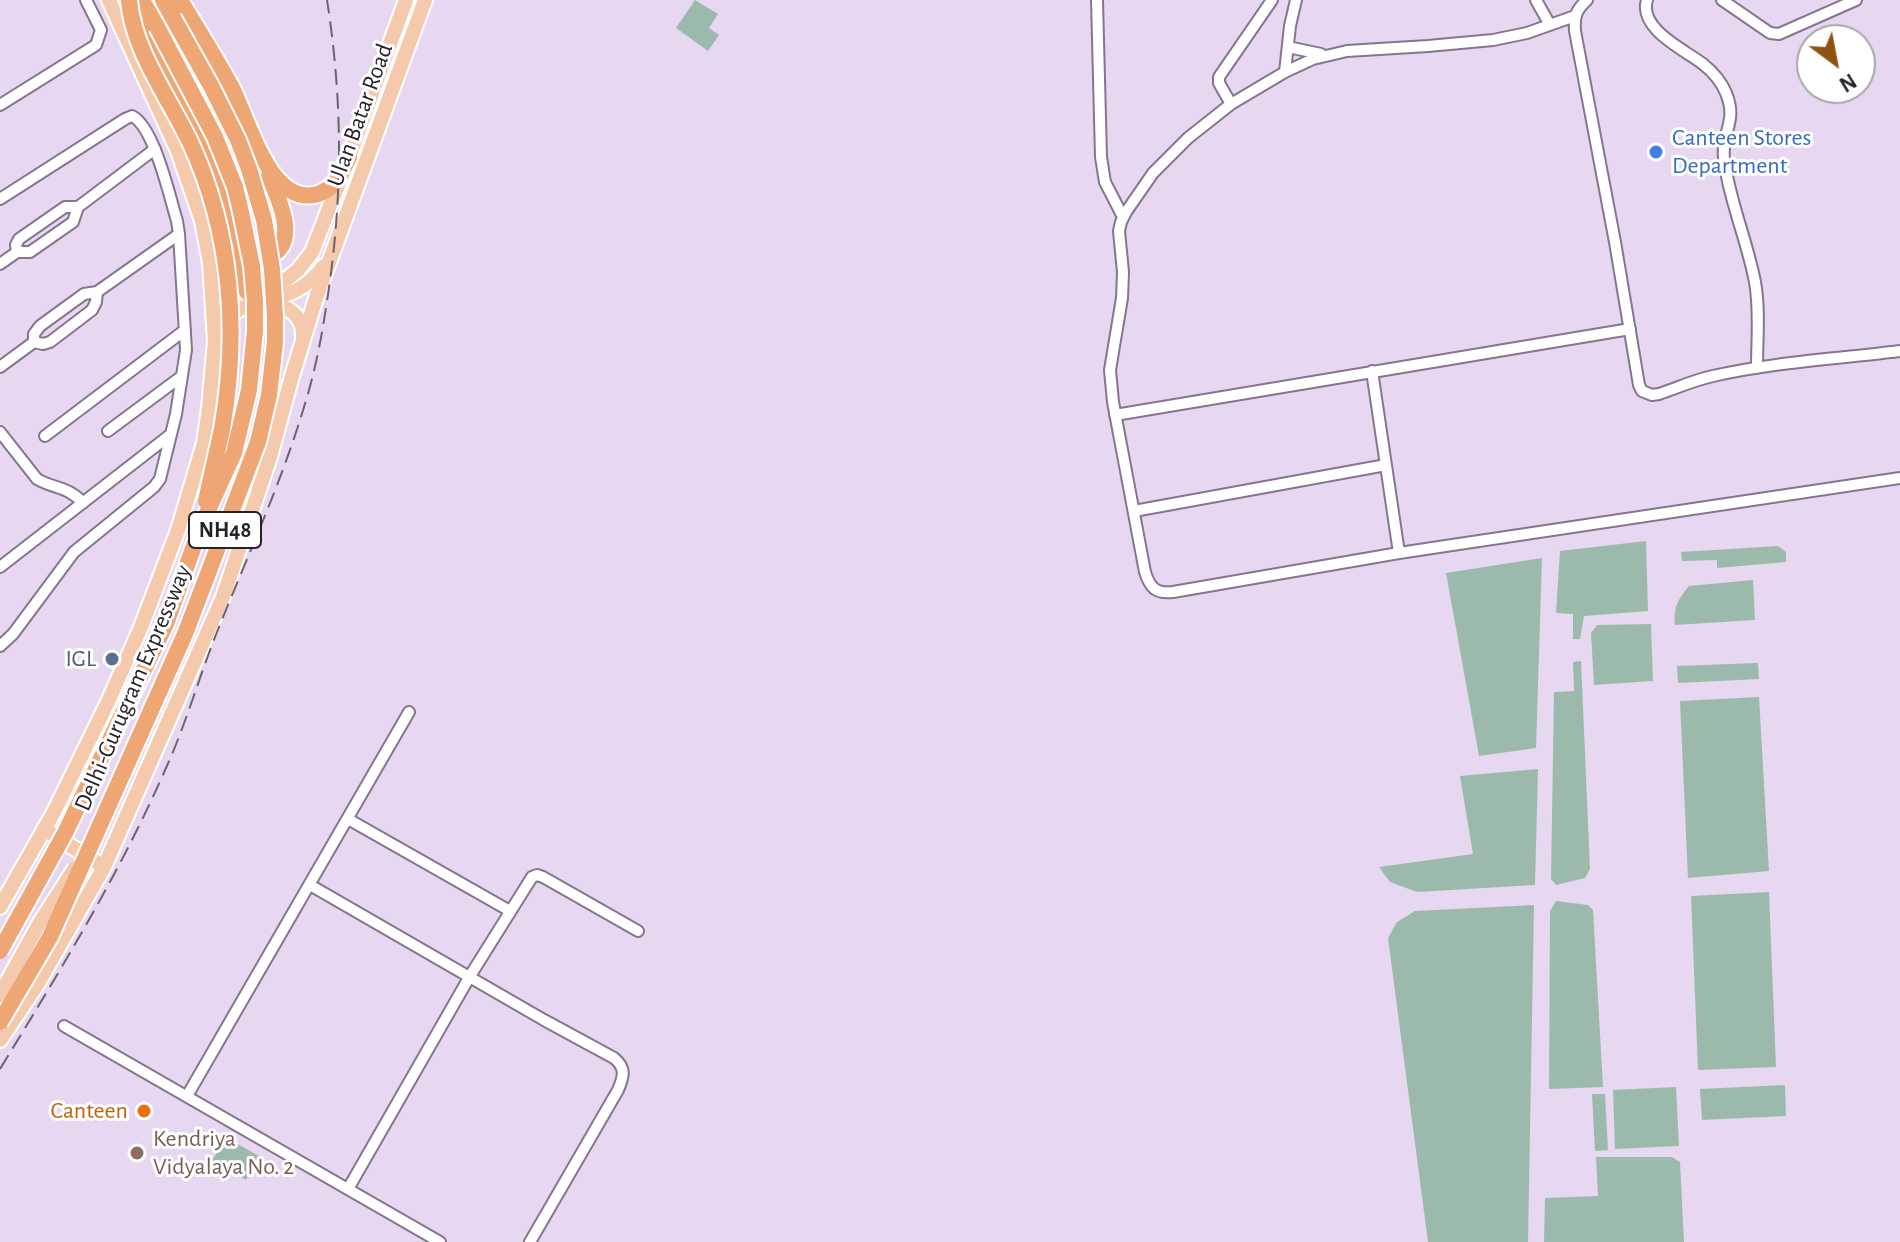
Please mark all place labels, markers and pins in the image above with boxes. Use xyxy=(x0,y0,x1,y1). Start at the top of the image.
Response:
place label: Canteen Stores Department xyxy=(1672,124,1811,180)
marker: Canteen Stores Department xyxy=(1647,143,1665,161)
place label: IGL xyxy=(66,645,96,673)
marker: IGL xyxy=(103,650,121,668)
place label: Canteen xyxy=(50,1097,128,1125)
marker: Canteen xyxy=(135,1102,153,1120)
place label: Kendriya Vidyalaya No. 2 xyxy=(153,1125,294,1181)
marker: Kendriya Vidyalaya No. 2 xyxy=(128,1144,146,1162)

